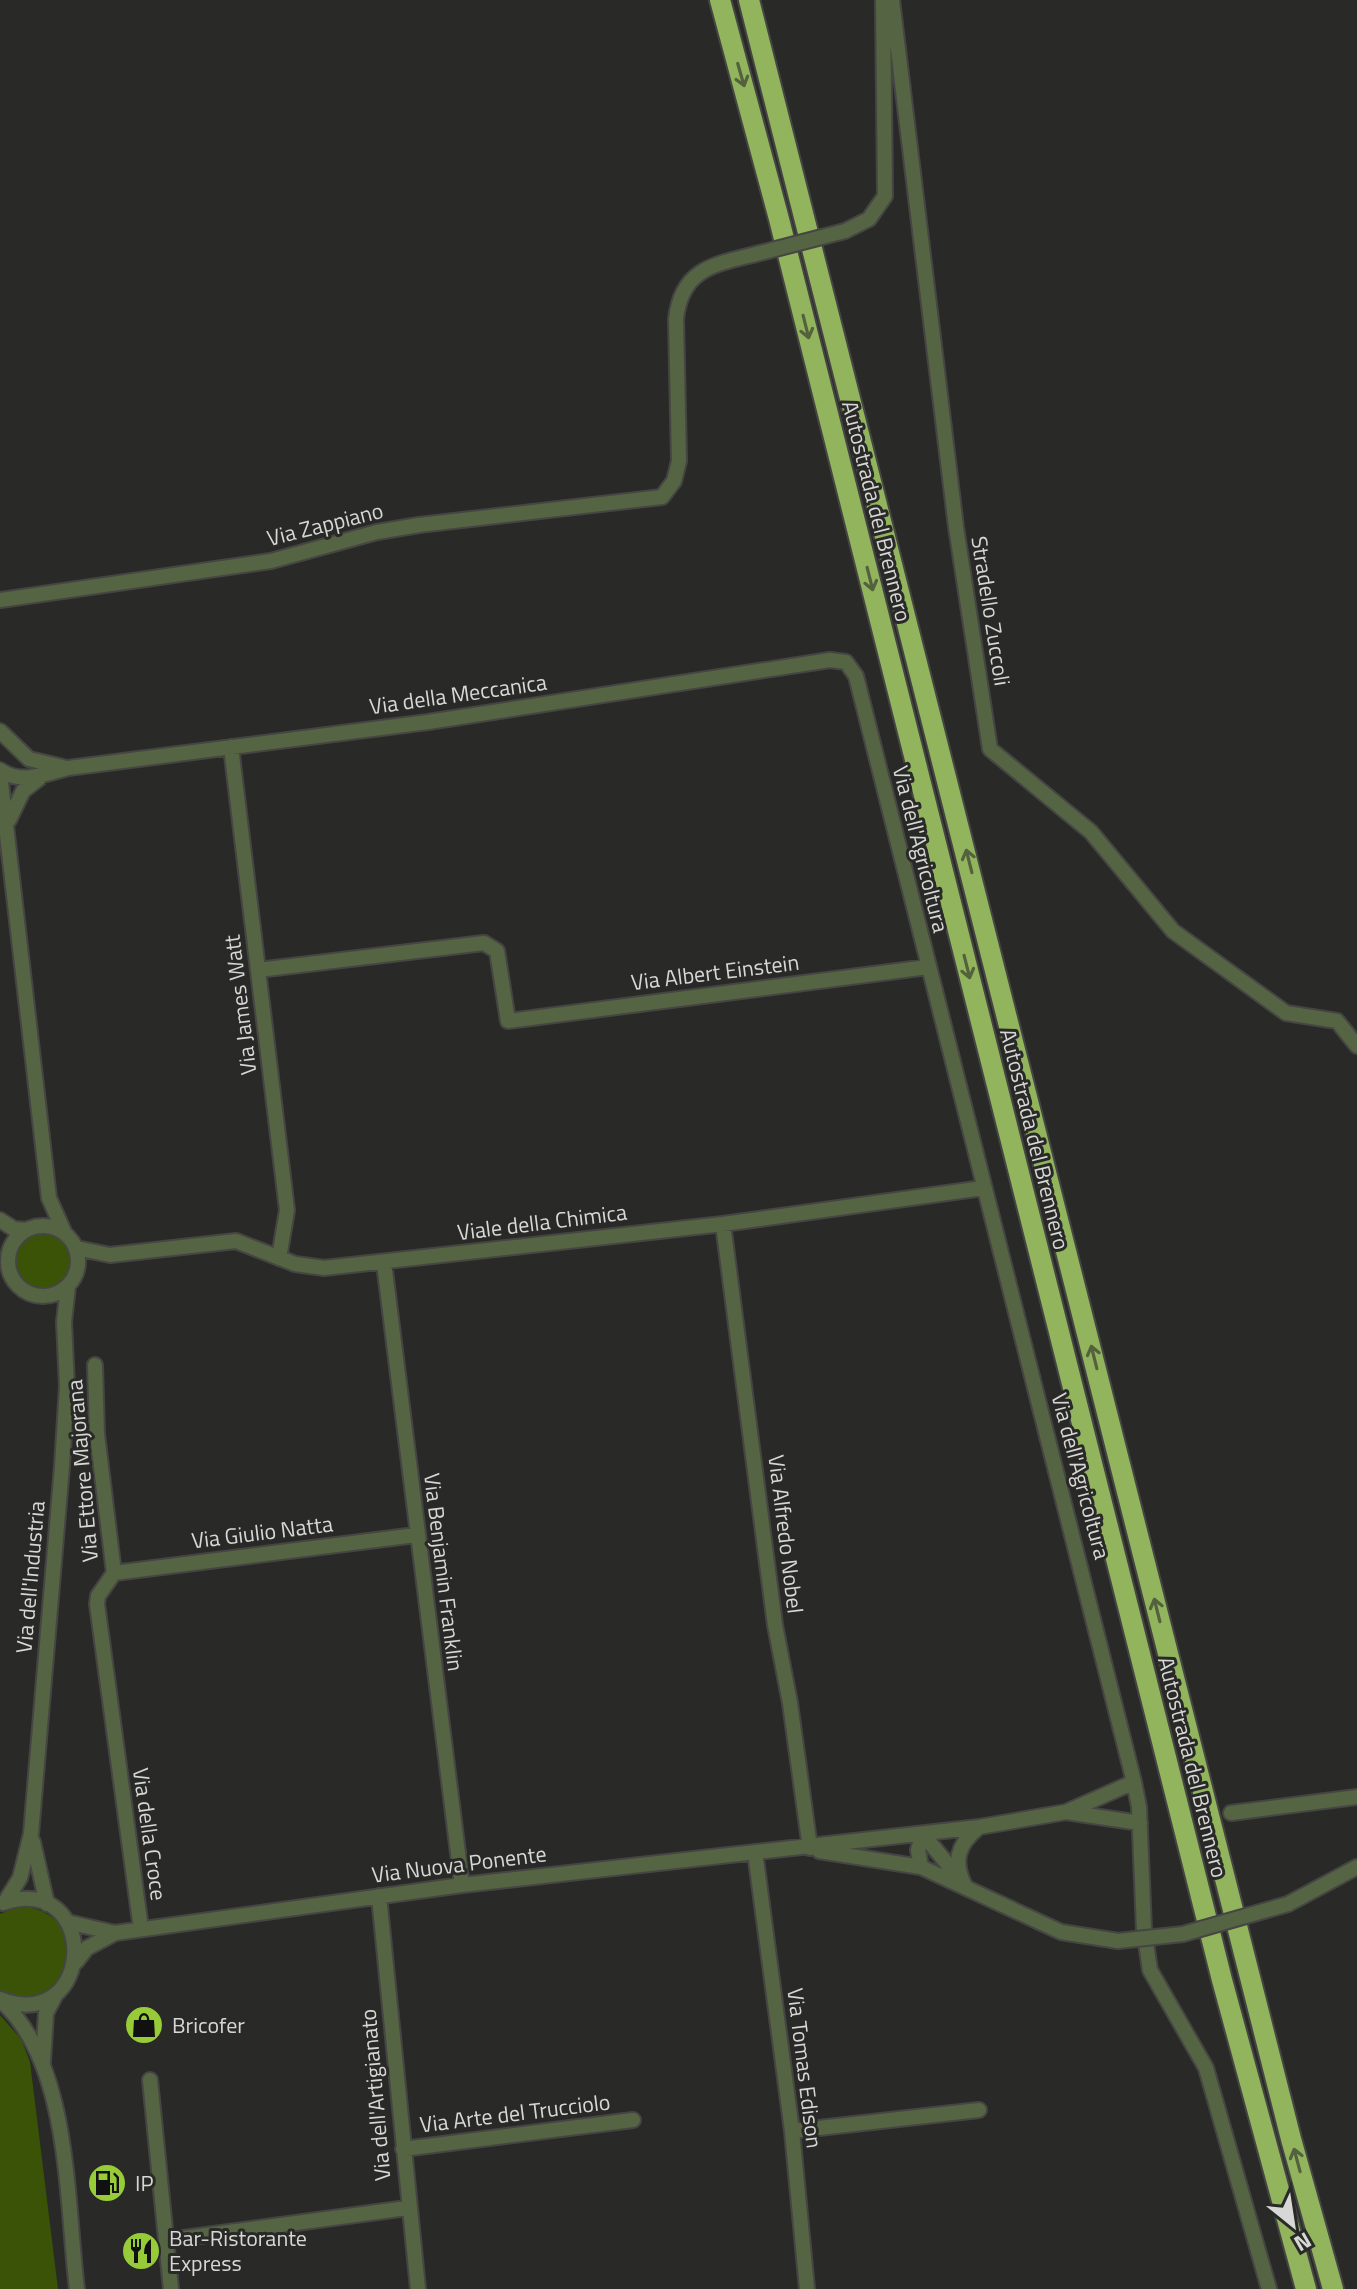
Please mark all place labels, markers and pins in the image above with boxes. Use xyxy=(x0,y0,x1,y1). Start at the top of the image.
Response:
shop icon: Bricofer xyxy=(123,2004,165,2046)
place label: Bricofer xyxy=(172,2008,245,2042)
fuel station icon: IP xyxy=(86,2162,128,2204)
place label: IP xyxy=(135,2166,153,2200)
place label: Bar-Ristorante Express xyxy=(169,2221,307,2280)
restaurant icon: Bar-Ristorante Express xyxy=(120,2230,162,2272)

